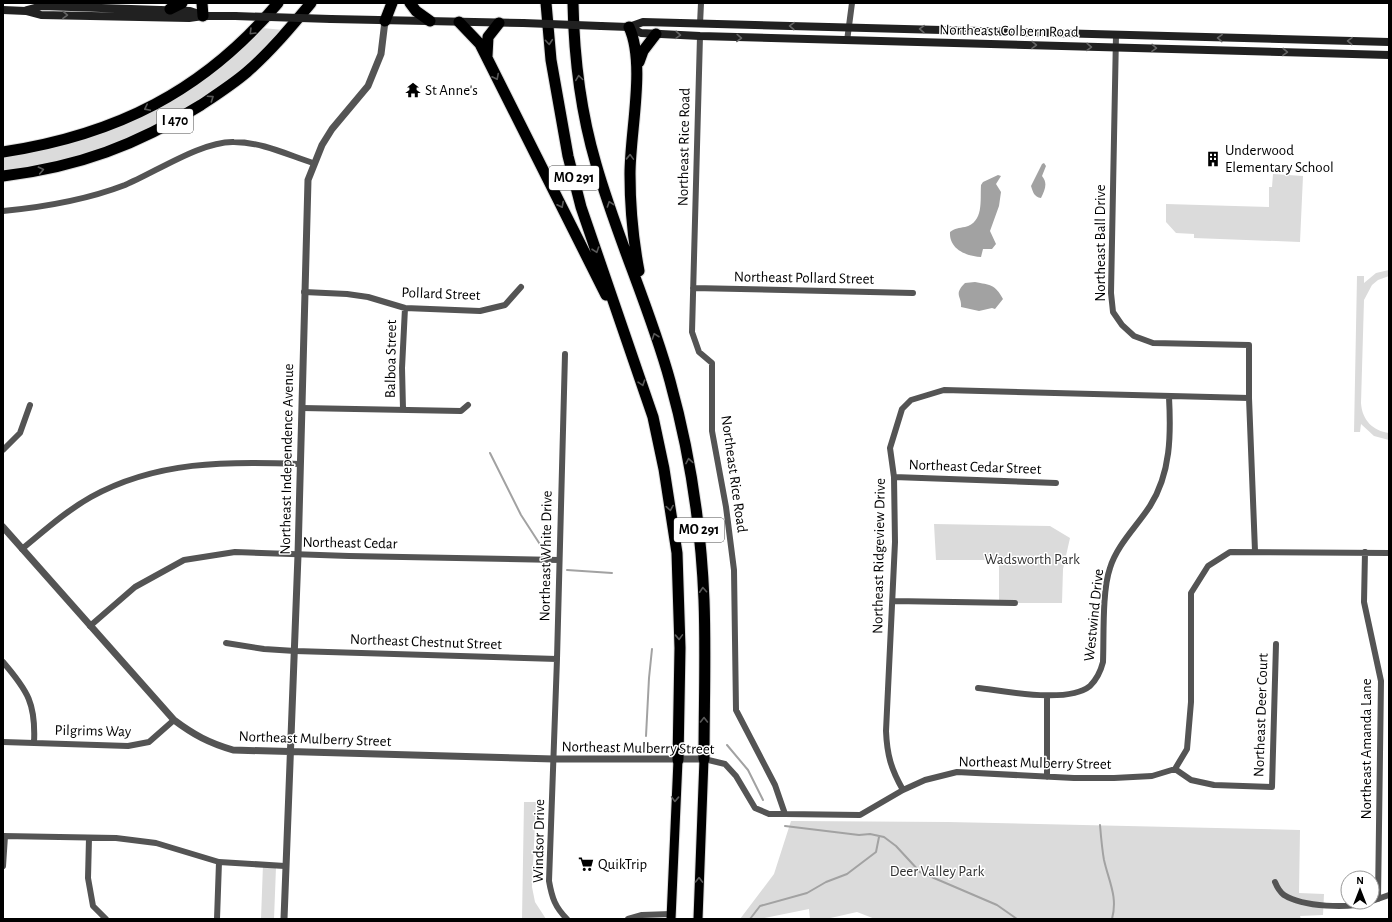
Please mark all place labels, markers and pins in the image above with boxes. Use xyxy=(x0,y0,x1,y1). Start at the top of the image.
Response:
temple icon: St Anne's xyxy=(404,81,422,99)
place label: St Anne's xyxy=(425,83,478,98)
place label: Underwood Elementary School xyxy=(1225,143,1334,175)
building icon: Underwood Elementary School xyxy=(1204,150,1222,168)
supermarket icon: QuikTrip xyxy=(577,855,595,873)
place label: QuikTrip xyxy=(598,857,647,872)

